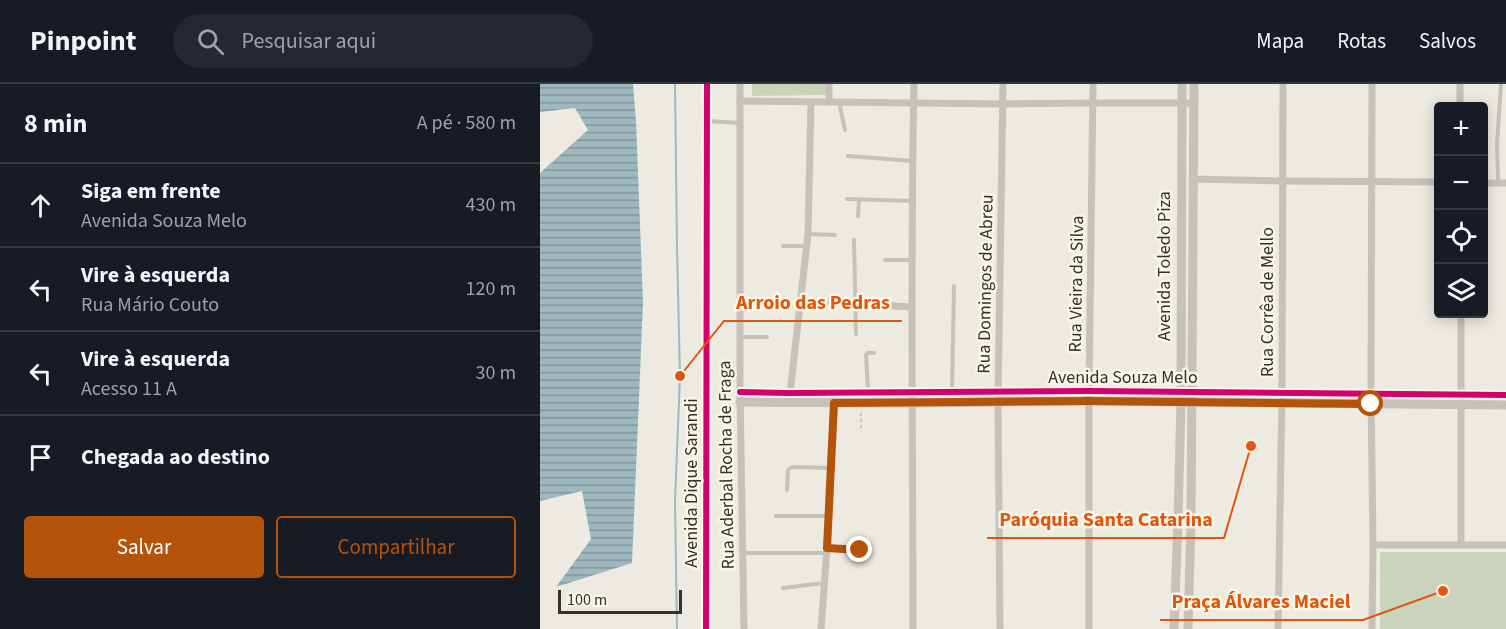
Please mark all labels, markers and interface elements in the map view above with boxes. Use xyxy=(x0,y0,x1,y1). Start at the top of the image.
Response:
search box xyxy=(173,14,593,68)
text: Pinpoint xyxy=(30,21,137,61)
icon: search xyxy=(194,25,227,58)
text: Pesquisar aqui xyxy=(242,25,376,57)
text: Mapa xyxy=(1256,26,1304,56)
text: Rotas xyxy=(1337,26,1386,56)
text: Salvos xyxy=(1419,26,1476,56)
map controls xyxy=(1434,102,1488,318)
button: + xyxy=(1434,102,1488,156)
text: 8 min xyxy=(24,105,87,142)
text: A pé · 580 m xyxy=(417,109,516,137)
button: − xyxy=(1434,156,1488,210)
text: Siga em frente xyxy=(81,175,221,207)
icon: ahead xyxy=(24,189,57,222)
text: 430 m xyxy=(466,191,516,219)
street label: Avenida Toledo Piza xyxy=(1152,191,1177,341)
street label: Rua Domingos de Abreu xyxy=(971,194,1000,374)
text: Avenida Souza Melo xyxy=(81,207,247,235)
button: locate xyxy=(1434,210,1488,264)
street label: Rua Vieira da Silva xyxy=(1063,215,1090,353)
street label: Rua Corrêa de Mello xyxy=(1255,227,1280,377)
text: Vire à esquerda xyxy=(81,259,230,291)
button: layers xyxy=(1434,264,1488,318)
icon: left xyxy=(24,273,57,306)
text: 120 m xyxy=(466,275,516,303)
callout: Arroio das Pedras xyxy=(724,283,902,321)
text: Arroio das Pedras xyxy=(735,289,890,317)
text: Rua Mário Couto xyxy=(81,291,219,319)
text: Vire à esquerda xyxy=(81,343,230,375)
icon: left xyxy=(24,357,57,390)
text: 30 m xyxy=(476,359,516,387)
street label: Rua Aderbal Rocha de Fraga xyxy=(712,360,741,570)
street label: Avenida Souza Melo xyxy=(1048,365,1198,390)
text: Acesso 11 A xyxy=(81,375,177,403)
route start xyxy=(1357,390,1383,416)
street label: Avenida Dique Sarandi xyxy=(679,398,704,568)
icon: arrive xyxy=(24,441,57,474)
text: Chegada ao destino xyxy=(81,441,270,473)
callout: Paróquia Santa Catarina xyxy=(987,500,1224,538)
text: Paróquia Santa Catarina xyxy=(999,506,1213,534)
button: Salvar xyxy=(24,516,264,578)
button: Compartilhar xyxy=(276,516,516,578)
route end xyxy=(846,536,872,562)
callout: Praça Álvares Maciel xyxy=(1160,582,1363,620)
scale bar xyxy=(558,587,682,614)
text: Praça Álvares Maciel xyxy=(1171,588,1351,616)
text: 100 m xyxy=(567,589,607,611)

